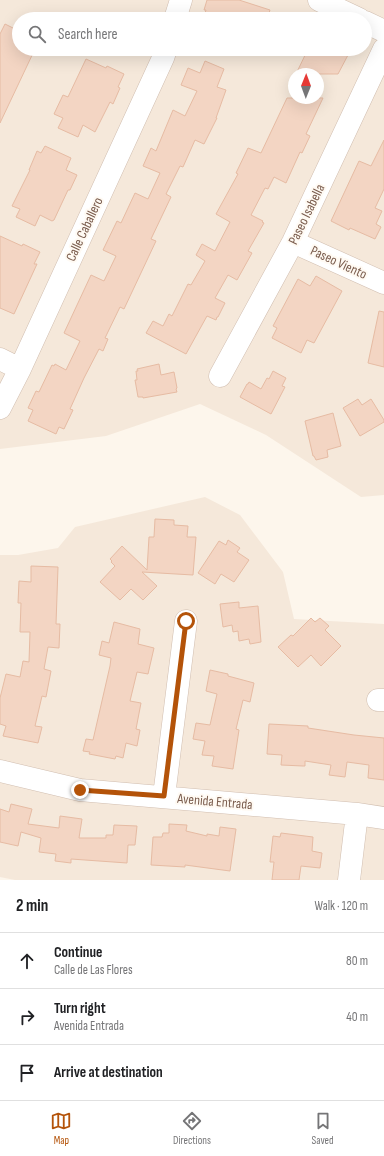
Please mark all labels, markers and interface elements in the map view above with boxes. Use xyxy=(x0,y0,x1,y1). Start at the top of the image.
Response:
search box xyxy=(12,12,372,56)
icon: search xyxy=(26,23,48,45)
text: Search here xyxy=(58,25,118,44)
north arrow xyxy=(288,68,324,104)
street label: Paseo Isabella xyxy=(285,181,328,247)
street label: Calle Caballero xyxy=(62,194,107,264)
street label: Paseo Viento xyxy=(308,242,370,283)
route start xyxy=(177,612,195,630)
route end xyxy=(71,781,89,799)
street label: Avenida Entrada xyxy=(176,790,253,813)
text: 2 min xyxy=(16,896,48,916)
text: Walk · 120 m xyxy=(315,898,368,914)
text: Continue xyxy=(54,943,103,962)
icon: ahead xyxy=(16,950,38,972)
text: 80 m xyxy=(346,953,368,969)
text: Calle de Las Flores xyxy=(54,962,133,978)
text: Turn right xyxy=(54,999,106,1018)
icon: right xyxy=(16,1006,38,1028)
text: 40 m xyxy=(346,1009,368,1025)
text: Avenida Entrada xyxy=(54,1018,124,1034)
icon: arrive xyxy=(16,1062,38,1084)
text: Arrive at destination xyxy=(54,1063,163,1082)
tab: Map xyxy=(50,1110,72,1147)
tab: Directions xyxy=(173,1110,211,1147)
tab: Saved xyxy=(312,1110,334,1147)

